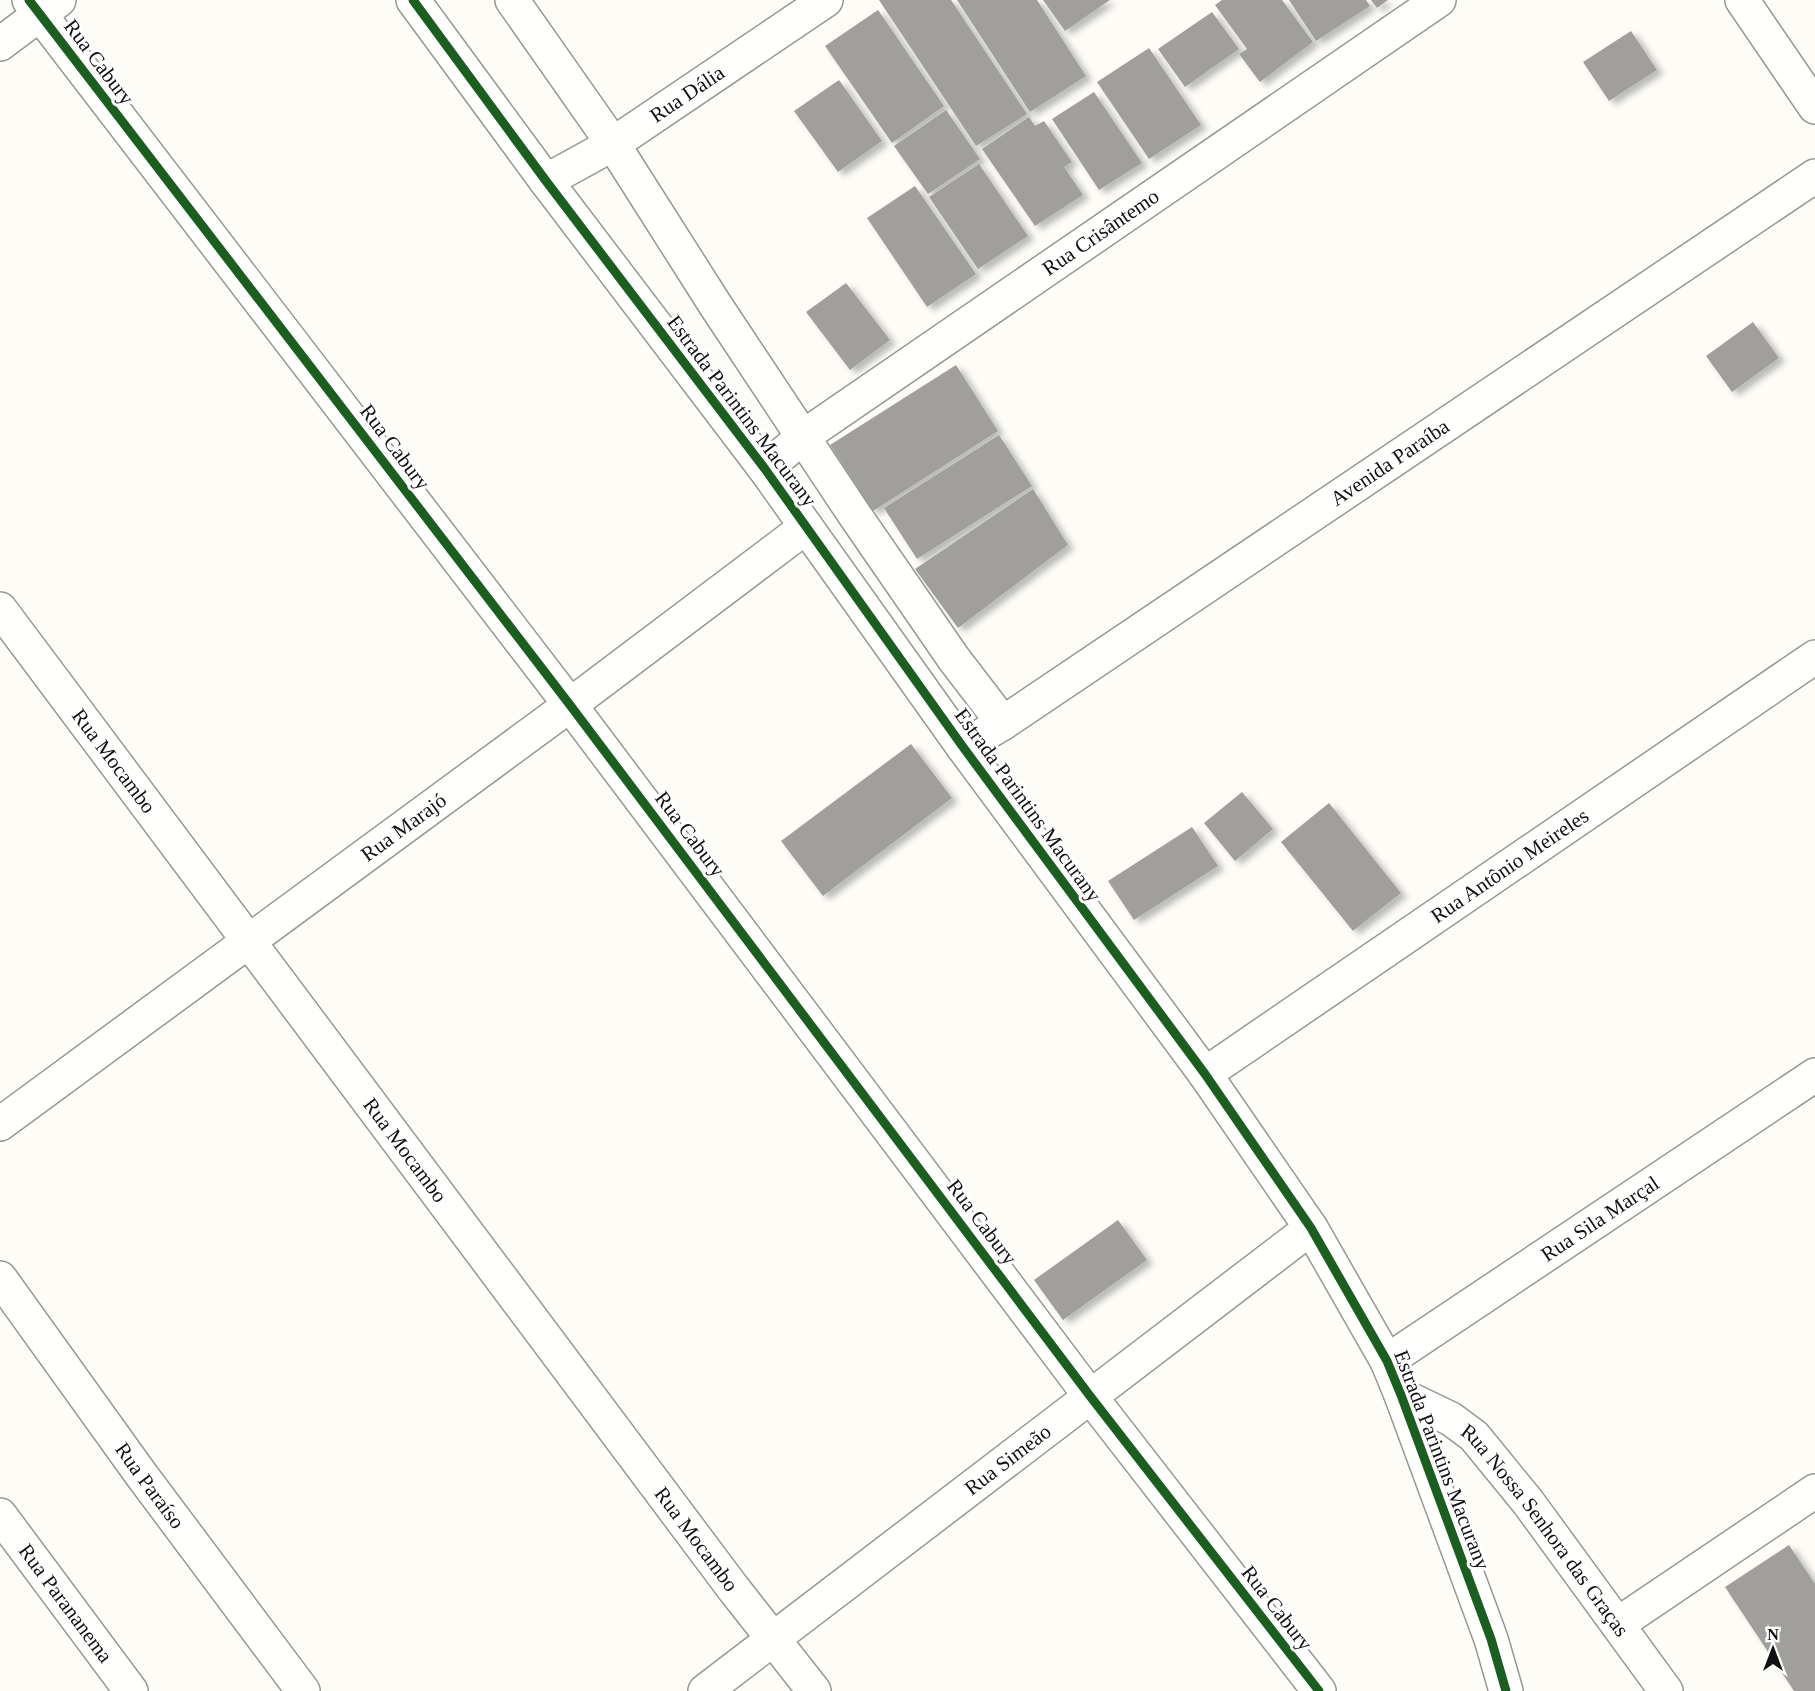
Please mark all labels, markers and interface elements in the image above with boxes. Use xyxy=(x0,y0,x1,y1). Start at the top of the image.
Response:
street label: Rua Cabury xyxy=(59,14,139,110)
street label: Rua Dália xyxy=(645,60,729,128)
street label: Rua Crisântemo xyxy=(1038,184,1164,281)
street label: Estrada Parintins Macurany xyxy=(662,311,822,512)
street label: Rua Cabury xyxy=(355,399,435,495)
street label: Avenida Paraíba xyxy=(1326,414,1454,511)
street label: Rua Mocambo xyxy=(67,704,161,818)
street label: Estrada Parintins Macurany xyxy=(950,704,1107,907)
street label: Rua Cabury xyxy=(650,786,730,882)
street label: Rua Marajó xyxy=(356,788,451,866)
street label: Rua Antônio Meireles xyxy=(1426,803,1593,928)
street label: Rua Mocambo xyxy=(358,1093,452,1207)
street label: Rua Sila Marçal xyxy=(1536,1171,1663,1267)
street label: Rua Cabury xyxy=(942,1174,1022,1270)
street label: Estrada Parintins Macurany xyxy=(1389,1347,1495,1574)
street label: Rua Simeão xyxy=(960,1419,1056,1500)
street label: Rua Nossa Senhora das Graças xyxy=(1457,1419,1634,1641)
street label: Rua Paraíso xyxy=(110,1438,189,1533)
street label: Rua Mocambo xyxy=(650,1482,743,1596)
street label: Rua Parananema xyxy=(14,1539,118,1668)
street label: Rua Cabury xyxy=(1236,1561,1318,1656)
north arrow xyxy=(1743,1619,1803,1679)
text: N xyxy=(1767,1626,1779,1643)

